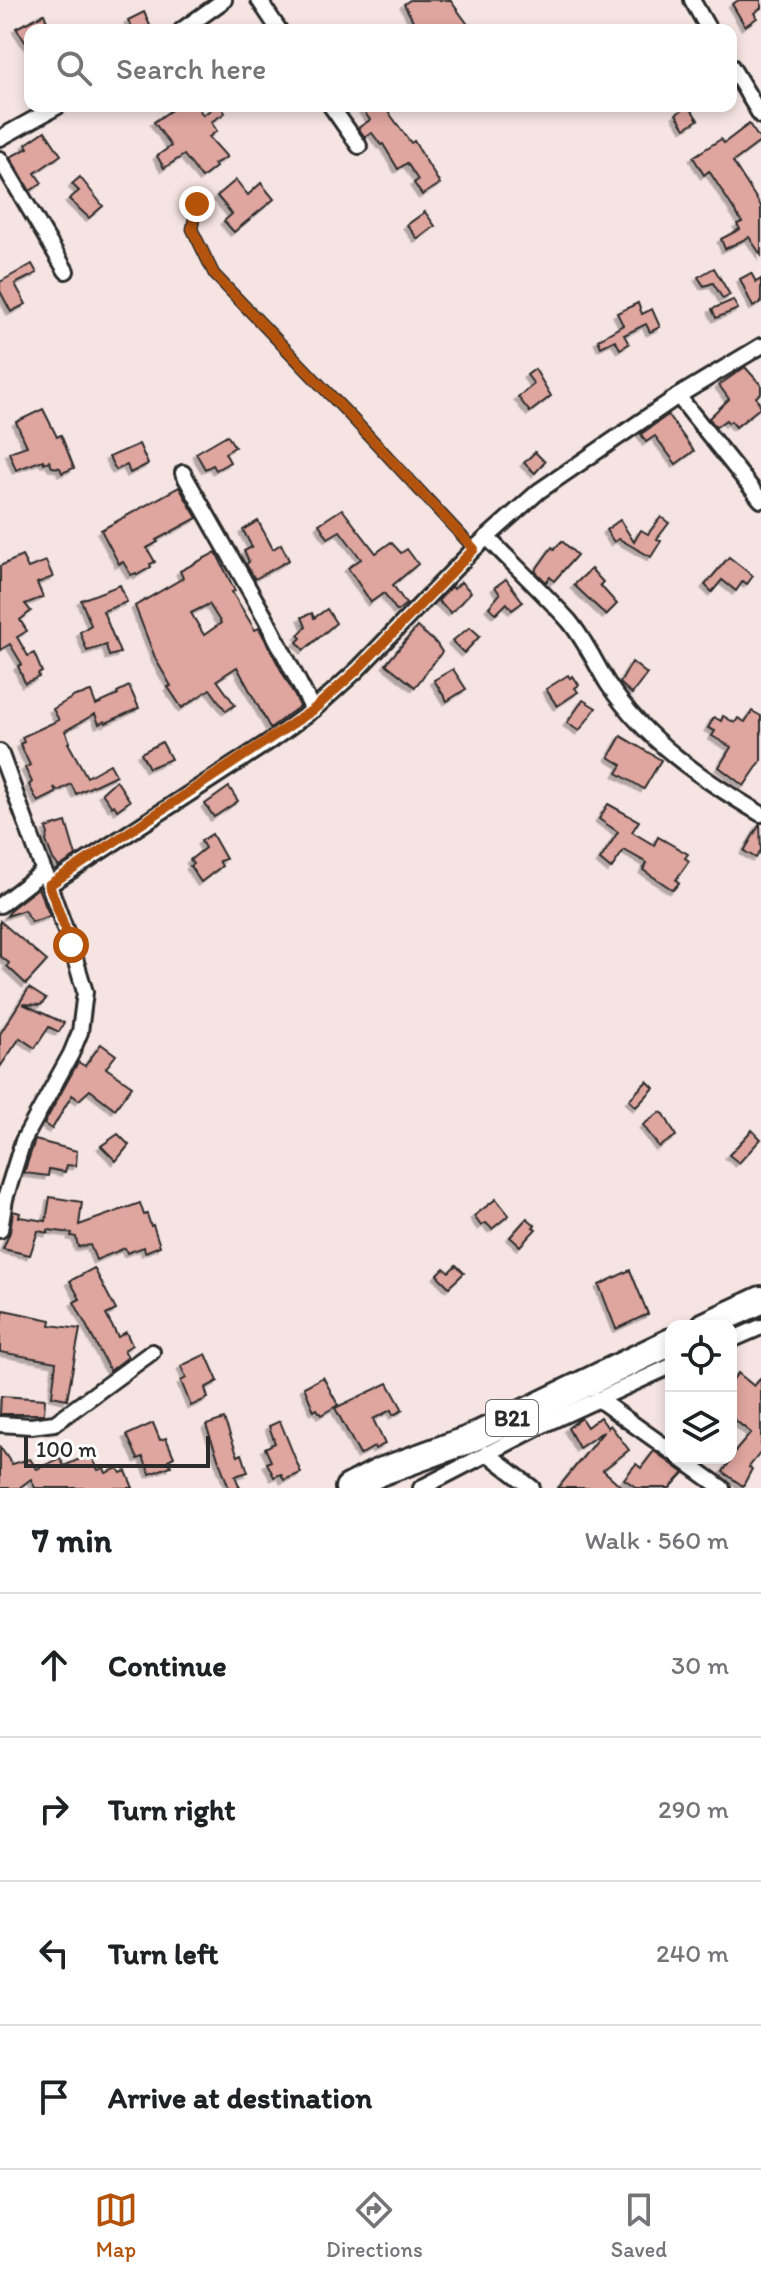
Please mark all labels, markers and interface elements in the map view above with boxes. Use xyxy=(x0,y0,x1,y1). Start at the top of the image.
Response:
search box xyxy=(24,24,737,112)
icon: search xyxy=(52,46,96,90)
text: Search here xyxy=(116,50,266,87)
route end xyxy=(179,186,215,222)
route start xyxy=(53,927,89,963)
map controls xyxy=(665,1320,737,1464)
button: locate xyxy=(665,1320,737,1392)
button: layers xyxy=(665,1392,737,1464)
road number: B21 xyxy=(486,1400,538,1436)
scale bar xyxy=(24,1432,210,1468)
text: 100 m xyxy=(36,1436,97,1463)
text: 7 min xyxy=(32,1520,112,1561)
text: Walk · 560 m xyxy=(584,1524,729,1556)
icon: ahead xyxy=(32,1643,76,1687)
text: Continue xyxy=(108,1647,227,1684)
text: 30 m xyxy=(671,1649,729,1681)
icon: right xyxy=(32,1787,76,1831)
text: Turn right xyxy=(108,1791,236,1828)
text: 290 m xyxy=(658,1793,729,1825)
icon: left xyxy=(32,1931,76,1975)
text: Turn left xyxy=(108,1935,219,1972)
text: 240 m xyxy=(656,1937,729,1969)
icon: arrive xyxy=(32,2075,76,2119)
text: Arrive at destination xyxy=(108,2079,372,2116)
tab: Map xyxy=(94,2188,138,2263)
tab: Directions xyxy=(326,2188,423,2263)
tab: Saved xyxy=(611,2188,667,2263)

